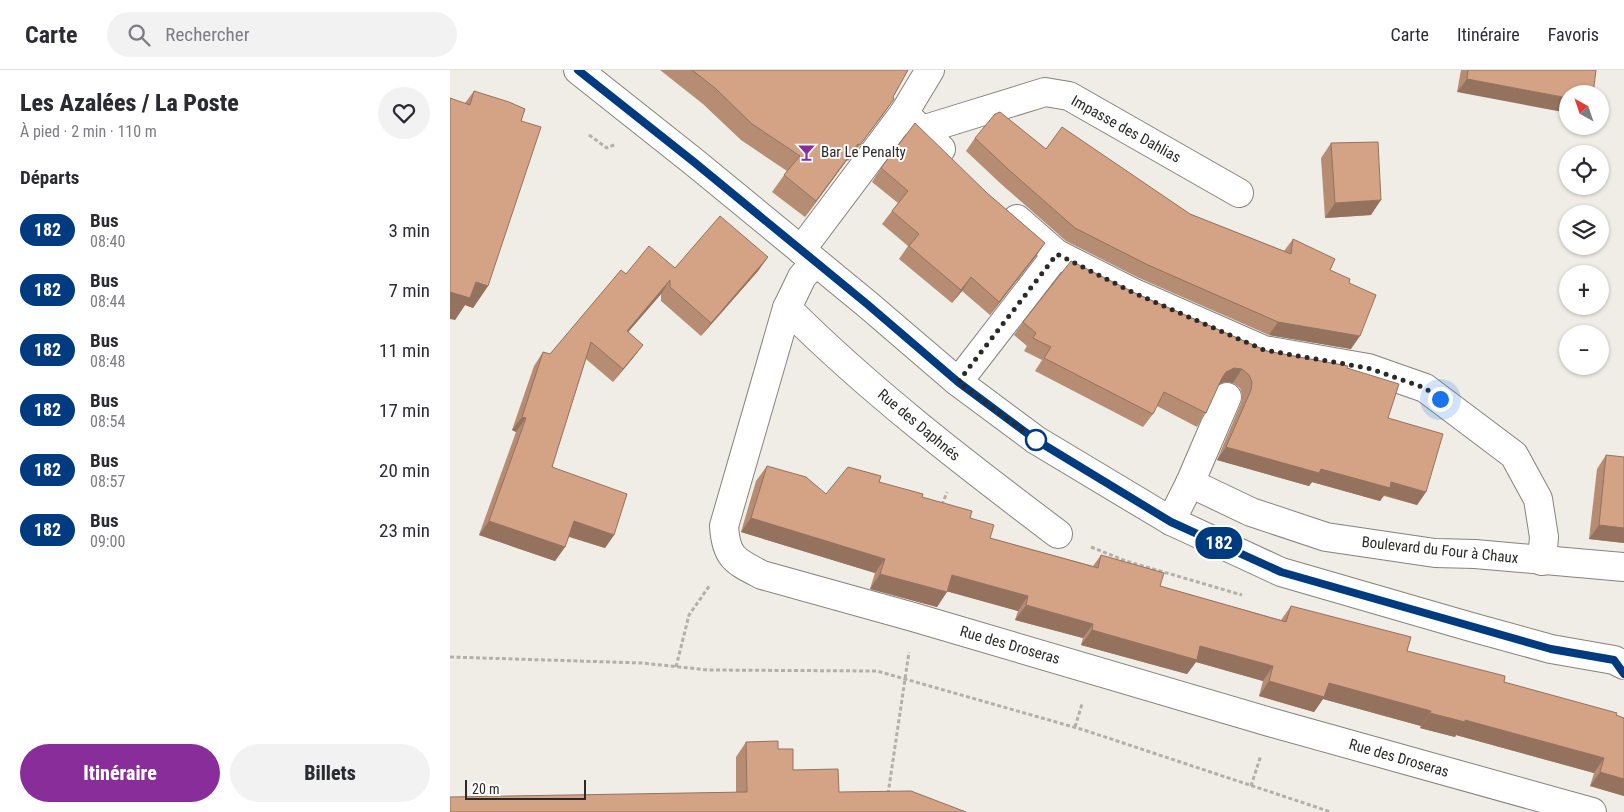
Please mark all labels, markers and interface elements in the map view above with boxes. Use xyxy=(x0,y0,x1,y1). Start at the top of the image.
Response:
search box xyxy=(107,12,457,57)
text: Carte xyxy=(25,21,77,49)
icon: search xyxy=(125,21,153,49)
text: Rechercher xyxy=(165,23,249,46)
text: Carte xyxy=(1390,24,1429,45)
text: Itinéraire xyxy=(1457,24,1520,45)
text: Favoris xyxy=(1548,24,1599,45)
north arrow xyxy=(1559,85,1609,135)
map controls xyxy=(1559,85,1609,375)
button: heart xyxy=(378,87,430,139)
text: Les Azalées / La Poste xyxy=(20,89,239,117)
street label: Impasse des Dahlias xyxy=(1068,91,1184,167)
text: À pied · 2 min · 110 m xyxy=(20,122,157,141)
bar icon: Bar Le Penalty xyxy=(797,142,817,162)
place label: Bar Le Penalty xyxy=(821,143,906,161)
button: locate xyxy=(1559,145,1609,195)
text: Départs xyxy=(20,166,79,189)
button: layers xyxy=(1559,205,1609,255)
text: Bus xyxy=(90,209,119,232)
text: 182 xyxy=(34,219,61,240)
text: 3 min xyxy=(388,219,430,242)
text: 08:40 xyxy=(90,232,125,251)
button: + xyxy=(1559,265,1609,315)
text: Bus xyxy=(90,269,119,292)
text: 182 xyxy=(34,279,61,300)
text: 7 min xyxy=(388,279,430,302)
text: 08:44 xyxy=(90,292,125,311)
button: − xyxy=(1559,325,1609,375)
text: Bus xyxy=(90,329,119,352)
text: 182 xyxy=(34,339,61,360)
text: 11 min xyxy=(379,339,430,362)
text: 08:48 xyxy=(90,352,125,371)
street label: Rue des Daphnés xyxy=(874,385,964,465)
your location xyxy=(1428,387,1453,412)
text: Bus xyxy=(90,389,119,412)
text: 182 xyxy=(34,399,61,420)
text: 17 min xyxy=(379,399,430,422)
text: 08:54 xyxy=(90,412,125,431)
unlabelled marker xyxy=(1025,429,1047,451)
text: Bus xyxy=(90,449,119,472)
text: 182 xyxy=(34,459,61,480)
text: 20 min xyxy=(379,459,430,482)
text: 08:57 xyxy=(90,472,125,491)
text: Bus xyxy=(90,509,119,532)
text: 182 xyxy=(34,519,61,540)
text: 23 min xyxy=(379,519,430,542)
line badge: 182 xyxy=(1190,527,1248,559)
text: 09:00 xyxy=(90,532,125,551)
text: 182 xyxy=(1205,532,1233,553)
street label: Boulevard du Four à Chaux xyxy=(1361,533,1520,567)
street label: Rue des Droseras xyxy=(958,622,1062,668)
street label: Rue des Droseras xyxy=(1347,735,1451,781)
button: Itinéraire xyxy=(20,744,220,802)
button: Billets xyxy=(230,744,430,802)
scale bar xyxy=(465,777,586,800)
text: 20 m xyxy=(472,781,500,797)

